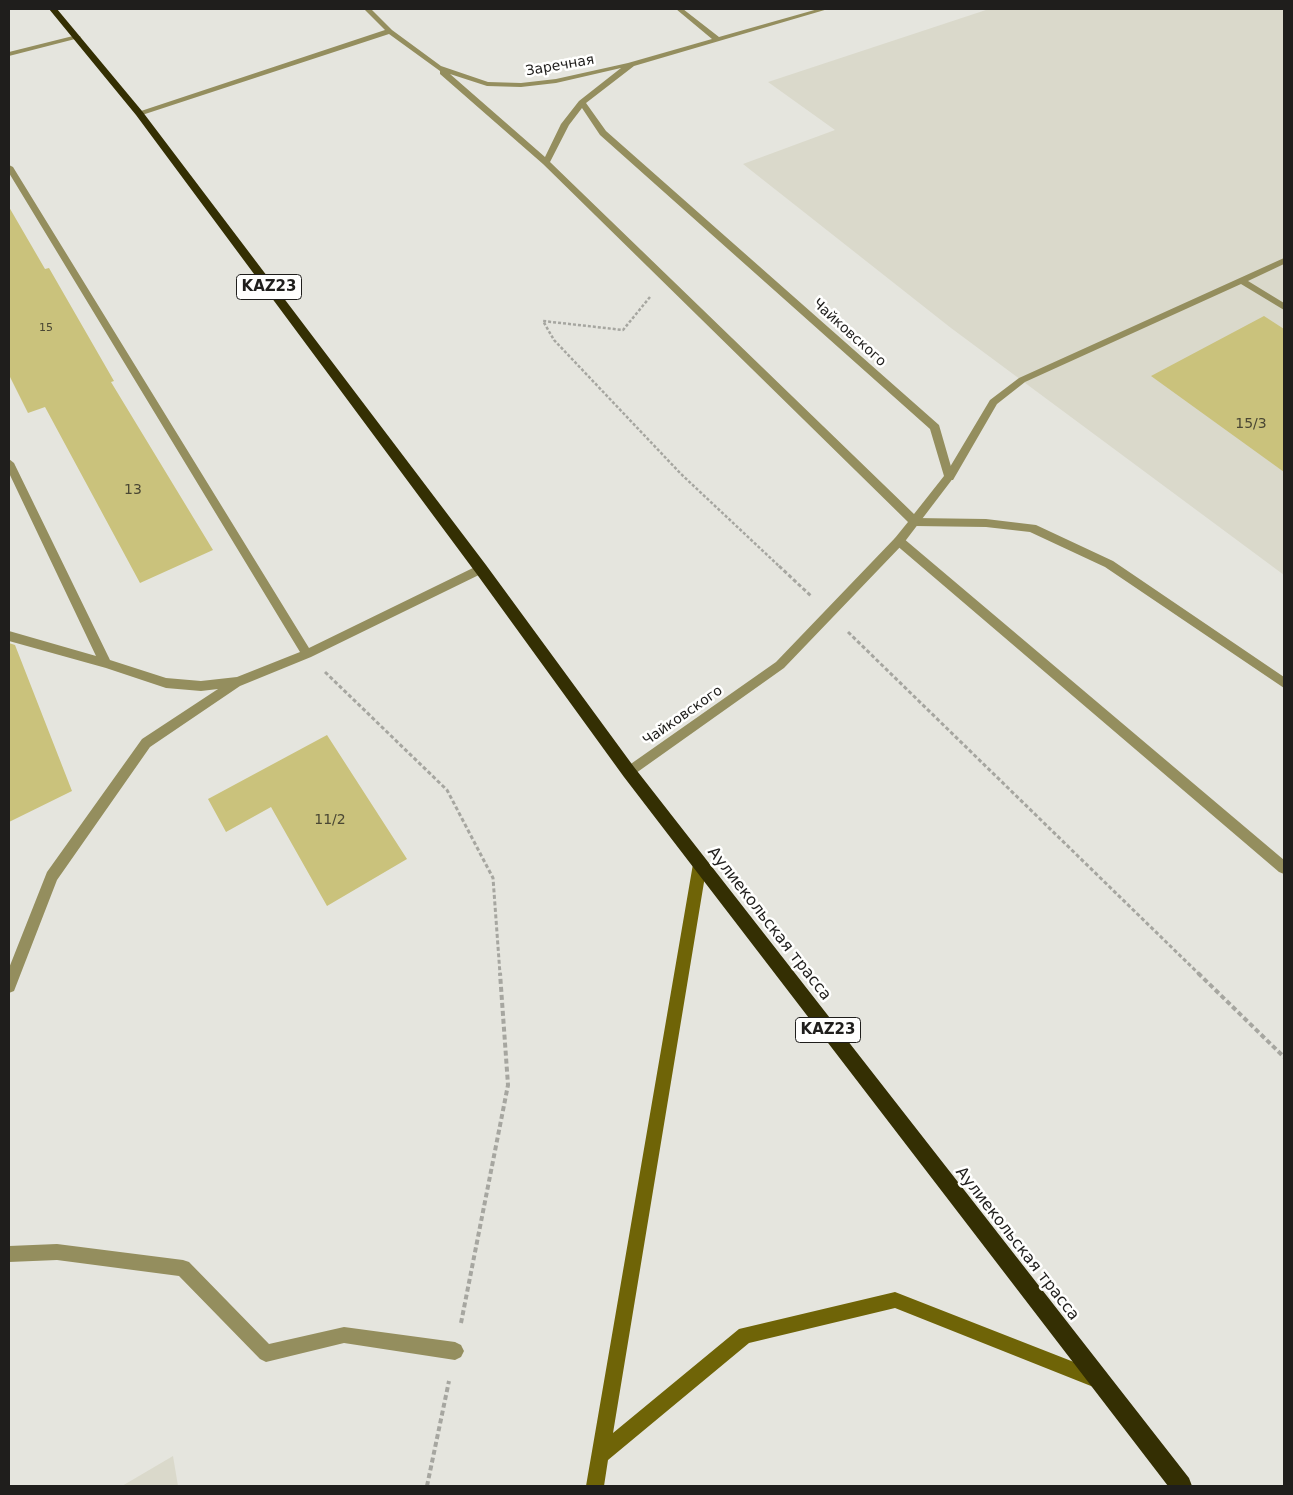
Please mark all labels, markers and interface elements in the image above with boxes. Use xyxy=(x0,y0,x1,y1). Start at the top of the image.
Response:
street label: Заречная xyxy=(524,52,596,80)
road number: KAZ23 xyxy=(236,274,302,300)
street label: Чайковского xyxy=(809,296,889,370)
house number: 15 xyxy=(39,321,53,335)
house number: 15/3 xyxy=(1235,416,1267,432)
house number: 13 xyxy=(124,482,142,498)
street label: Чайковского xyxy=(640,682,726,750)
house number: 11/2 xyxy=(314,812,346,828)
street label: Аулиекольская трасса xyxy=(703,843,835,1005)
road number: KAZ23 xyxy=(796,1018,860,1042)
street label: Аулиекольская трасса xyxy=(951,1163,1083,1325)

